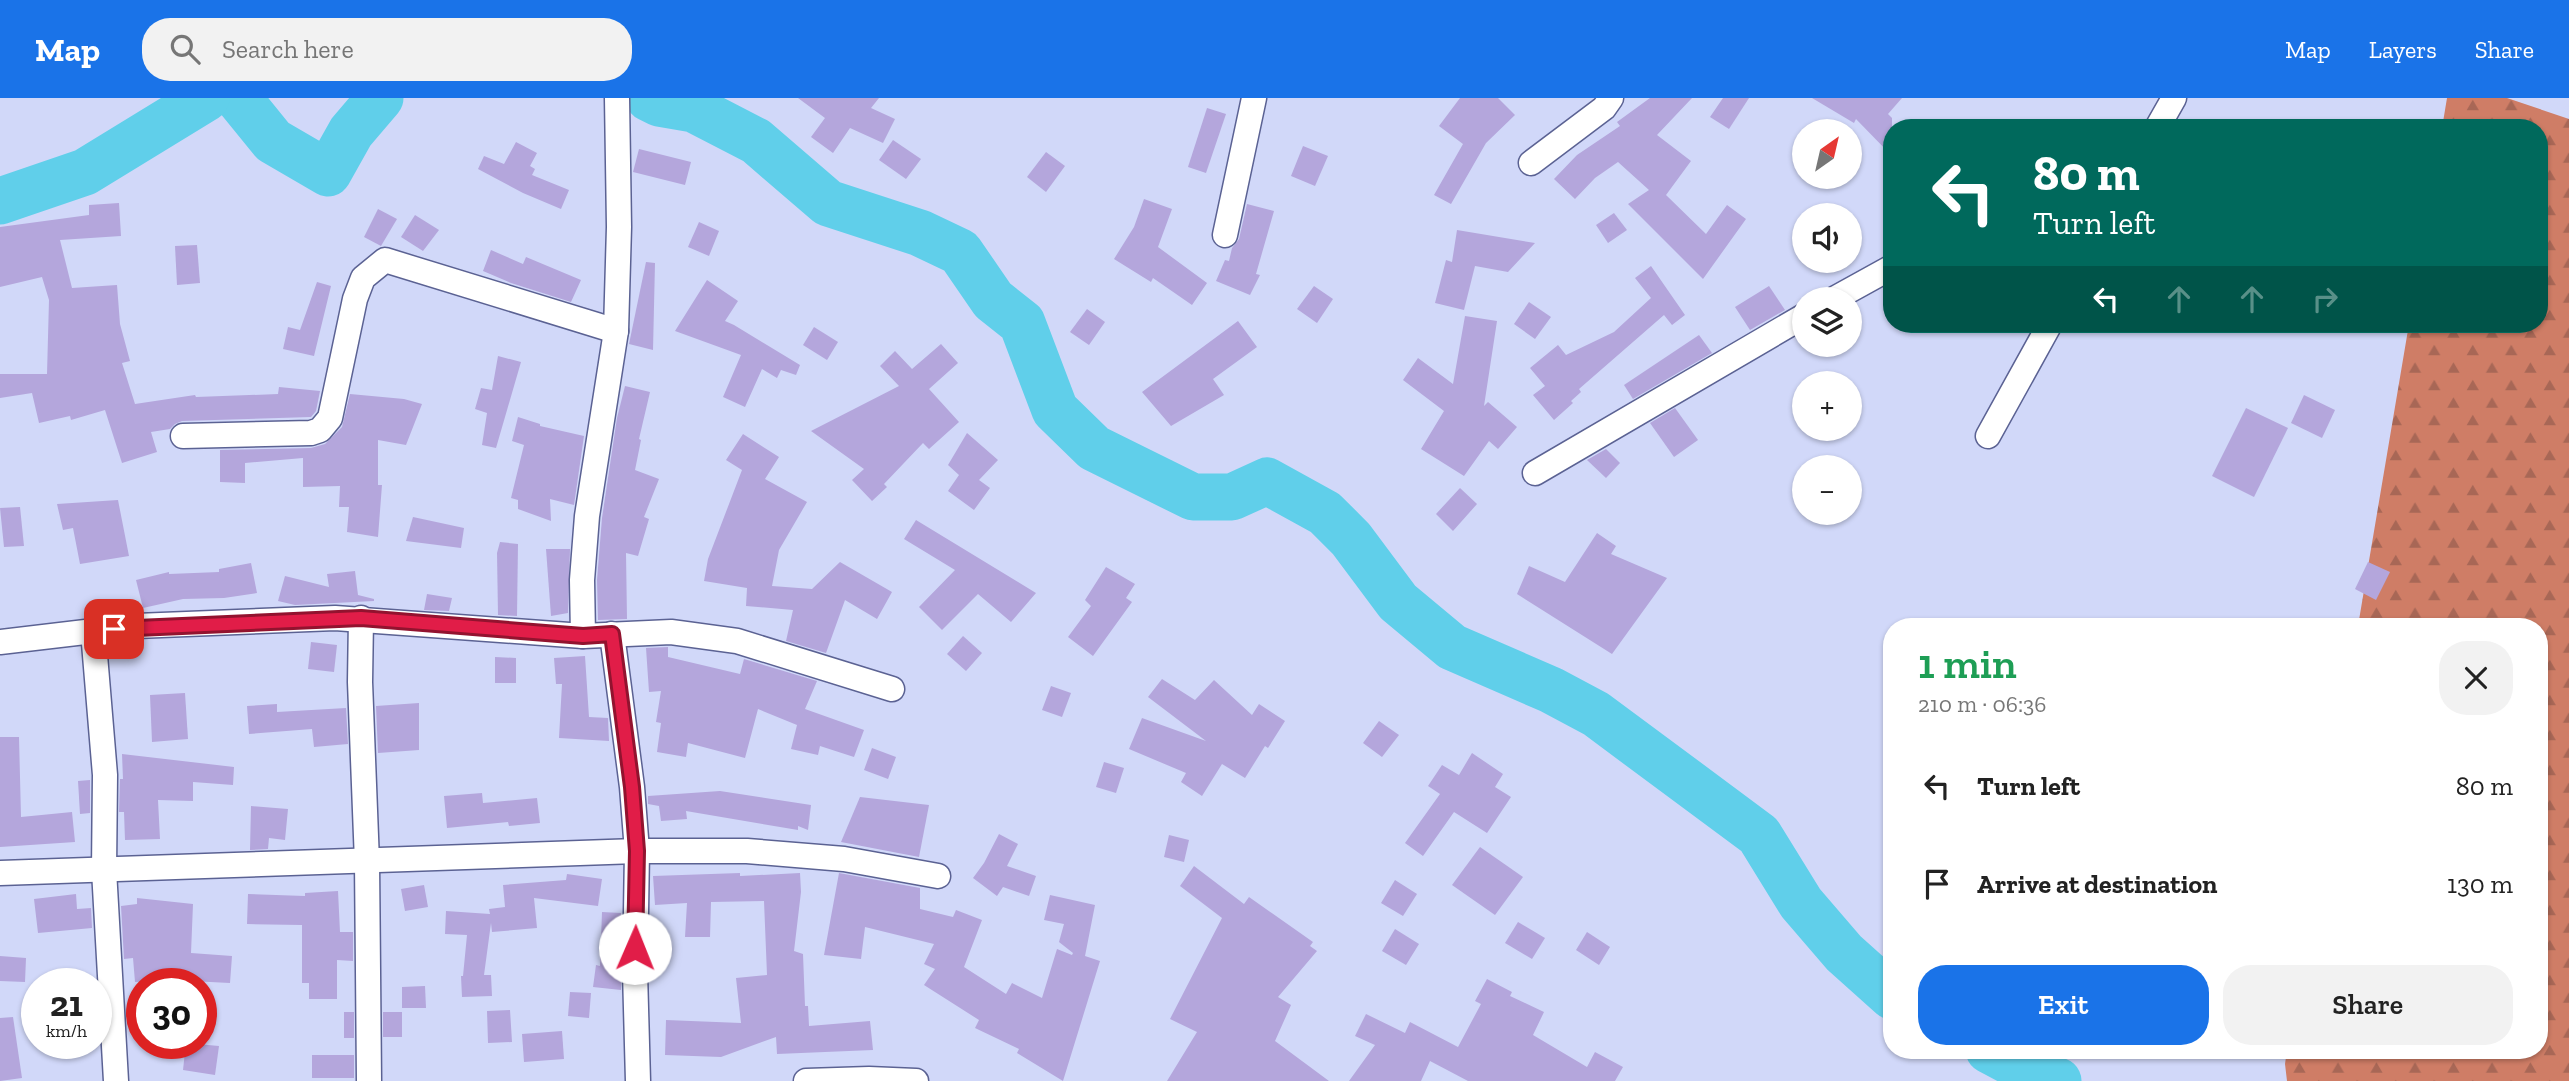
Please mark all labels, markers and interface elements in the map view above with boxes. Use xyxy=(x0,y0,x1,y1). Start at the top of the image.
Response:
search box xyxy=(142,18,632,81)
text: Map xyxy=(35,30,100,69)
icon: search xyxy=(166,30,204,68)
text: Search here xyxy=(222,33,354,65)
text: Map xyxy=(2285,35,2331,64)
text: Layers xyxy=(2369,35,2437,64)
text: Share xyxy=(2475,35,2534,64)
north arrow xyxy=(1792,119,1862,189)
map controls xyxy=(1792,119,1862,525)
text: 80 m xyxy=(2033,144,2140,203)
icon: left xyxy=(1918,147,2009,238)
button: sound xyxy=(1792,203,1862,273)
text: Turn left xyxy=(2033,204,2155,242)
icon: left xyxy=(2087,280,2125,318)
icon: ahead xyxy=(2160,280,2198,318)
icon: ahead xyxy=(2233,280,2271,318)
icon: right xyxy=(2306,280,2344,318)
button: layers xyxy=(1792,287,1862,357)
button: + xyxy=(1792,371,1862,441)
button: − xyxy=(1792,455,1862,525)
pin xyxy=(84,599,144,659)
icon: arrive xyxy=(95,610,133,648)
text: 1 min xyxy=(1918,638,2017,689)
button: close xyxy=(2439,641,2513,715)
text: 210 m · 06:36 xyxy=(1918,690,2047,718)
icon: left xyxy=(1918,767,1956,805)
text: Turn left xyxy=(1977,770,2080,802)
text: 80 m xyxy=(2456,770,2513,802)
icon: arrive xyxy=(1918,865,1956,903)
text: Arrive at destination xyxy=(1977,868,2217,900)
text: 130 m xyxy=(2447,868,2513,900)
position arrow xyxy=(598,911,672,985)
button: Exit xyxy=(1918,965,2209,1045)
button: Share xyxy=(2223,965,2513,1045)
speed limit sign: 30 xyxy=(126,968,217,1059)
text: 21 xyxy=(50,983,83,1025)
text: km/h xyxy=(46,1020,87,1042)

